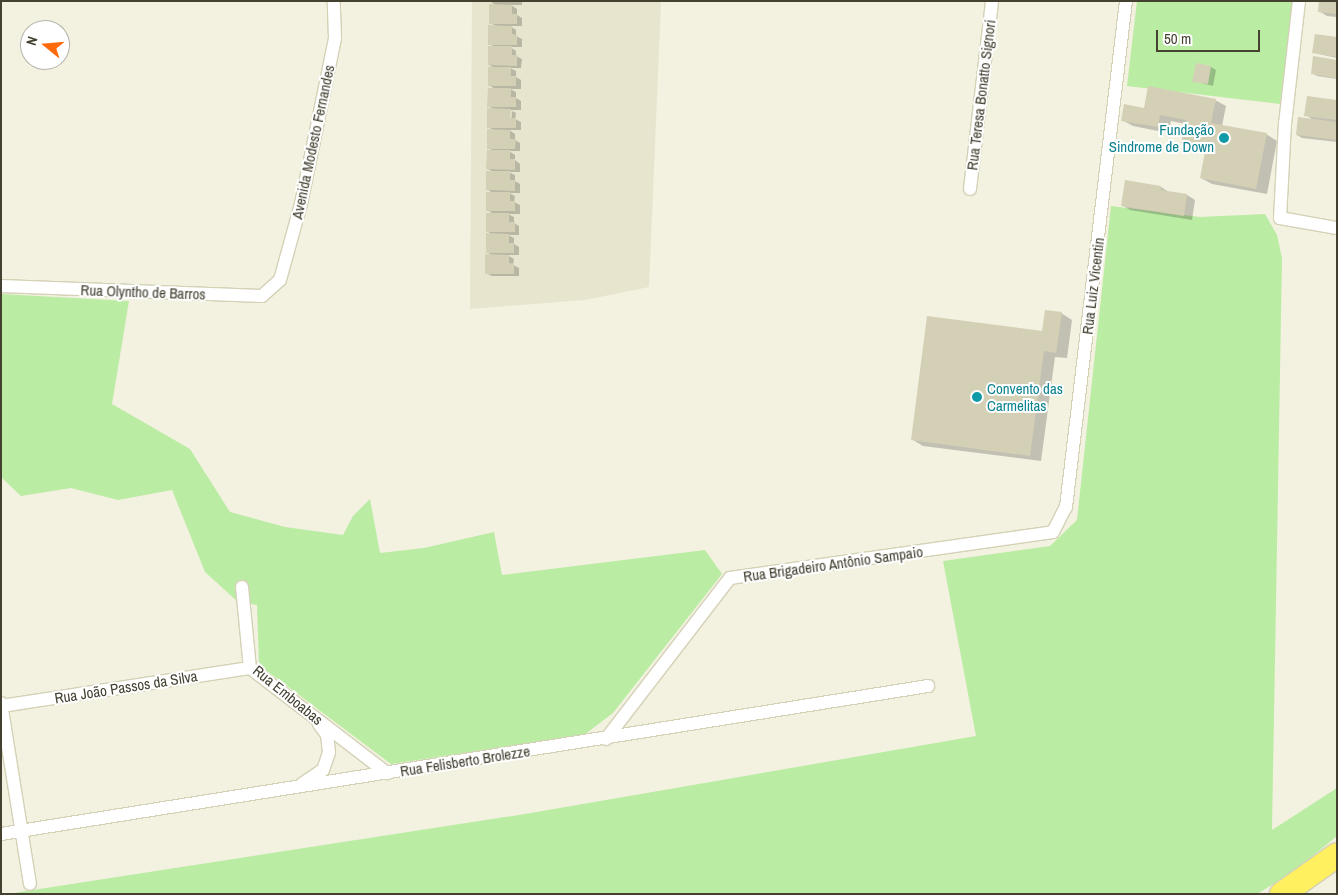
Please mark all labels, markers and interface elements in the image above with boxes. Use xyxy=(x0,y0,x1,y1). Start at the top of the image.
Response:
street label: Rua Teresa Bonatto Signori xyxy=(963,19,999,171)
north arrow xyxy=(20,20,70,70)
scale bar xyxy=(1158,20,1262,52)
text: 50 m xyxy=(1164,28,1191,49)
text: N xyxy=(22,34,41,48)
street label: Avenida Modesto Fernandes xyxy=(288,63,338,221)
place label: Fundação Sindrome de Down xyxy=(1109,120,1214,155)
marker: Fundação Sindrome de Down xyxy=(1218,132,1230,144)
street label: Rua Luiz Vicentin xyxy=(1078,236,1108,336)
street label: Rua Olyntho de Barros xyxy=(80,281,206,303)
place label: Convento das Carmelitas xyxy=(987,379,1063,414)
marker: Convento das Carmelitas xyxy=(971,391,983,403)
street label: Rua Brigadeiro Antônio Sampaio xyxy=(742,542,924,586)
street label: Rua Emboabas xyxy=(249,661,327,729)
street label: Rua João Passos da Silva xyxy=(53,667,199,707)
street label: Rua Felisberto Brolezze xyxy=(399,742,531,780)

